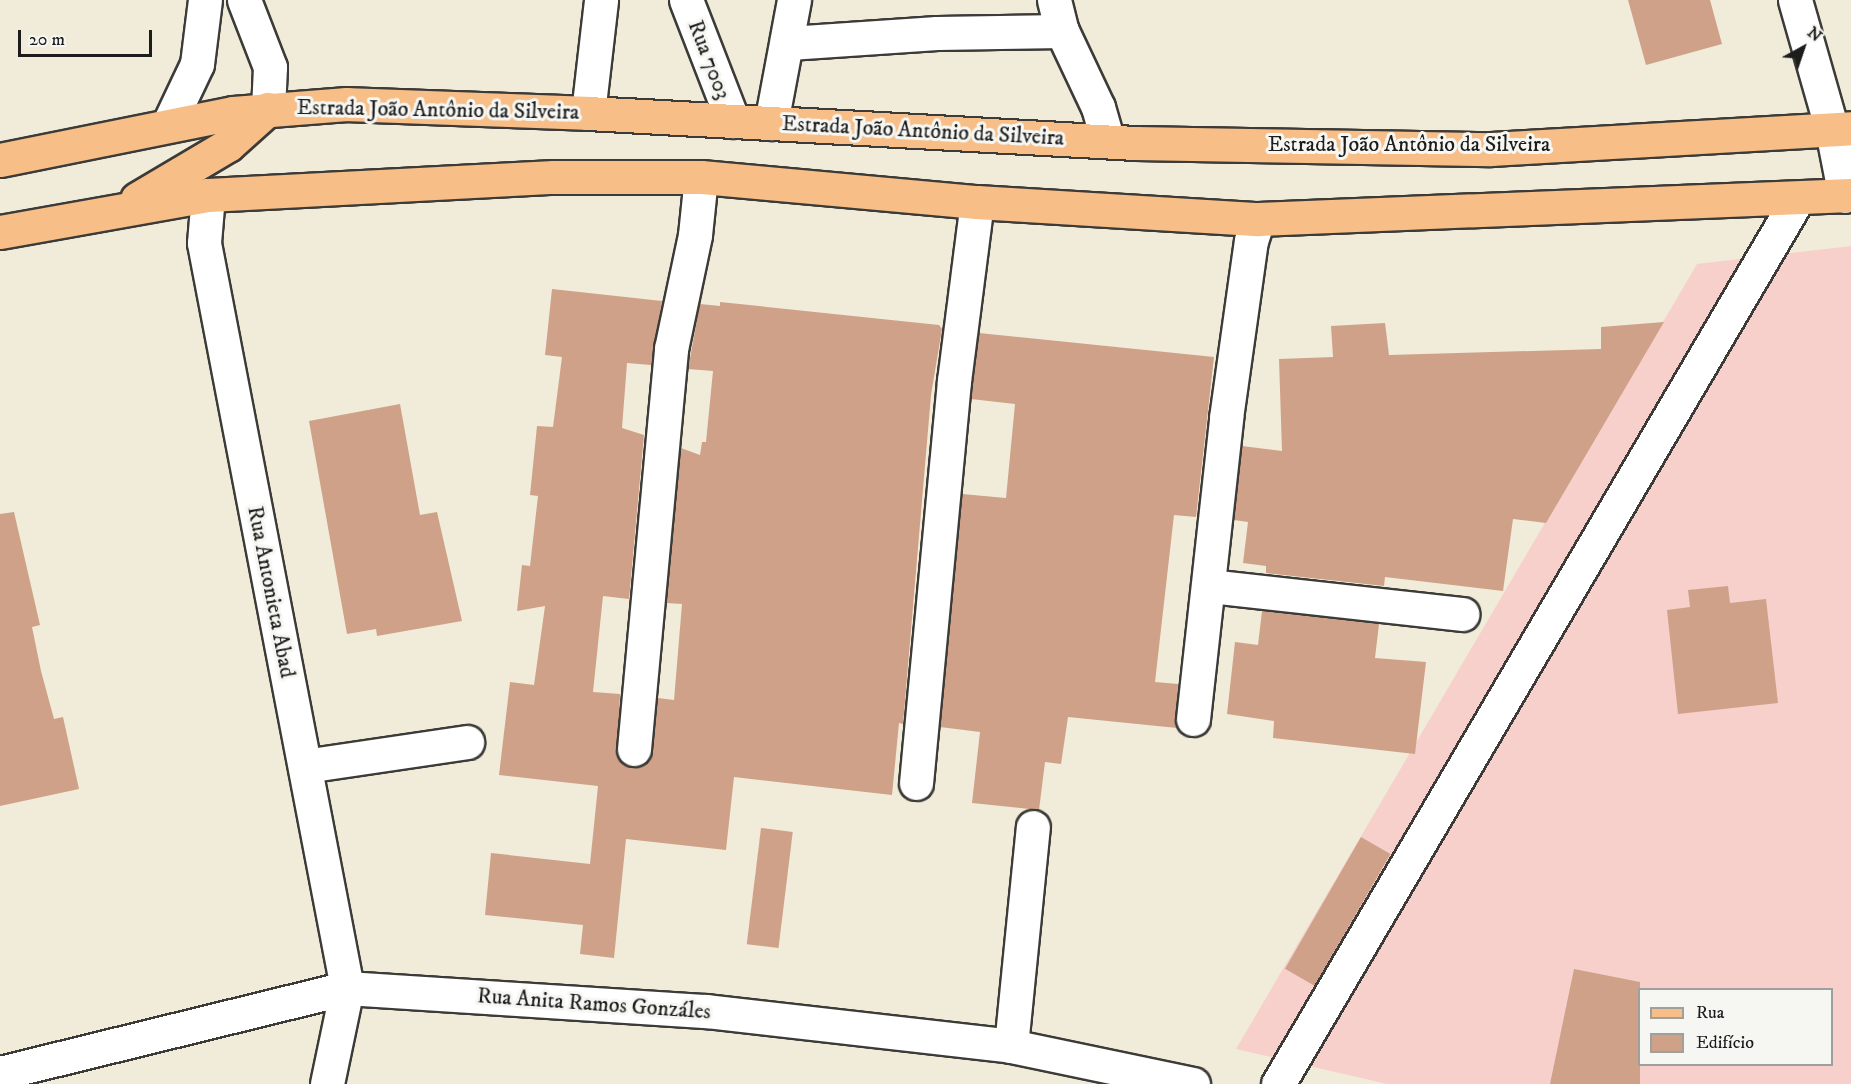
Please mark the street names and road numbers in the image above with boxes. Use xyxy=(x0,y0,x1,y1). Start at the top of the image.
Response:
street label: Rua 7003 xyxy=(682,17,736,103)
street label: Estrada João Antônio da Silveira xyxy=(296,94,580,126)
street label: Estrada João Antônio da Silveira xyxy=(781,110,1065,152)
street label: Estrada João Antônio da Silveira xyxy=(1268,132,1550,158)
street label: Rua Antonieta Abad xyxy=(241,504,301,680)
street label: Rua Anita Ramos Gonzáles xyxy=(476,983,712,1025)

